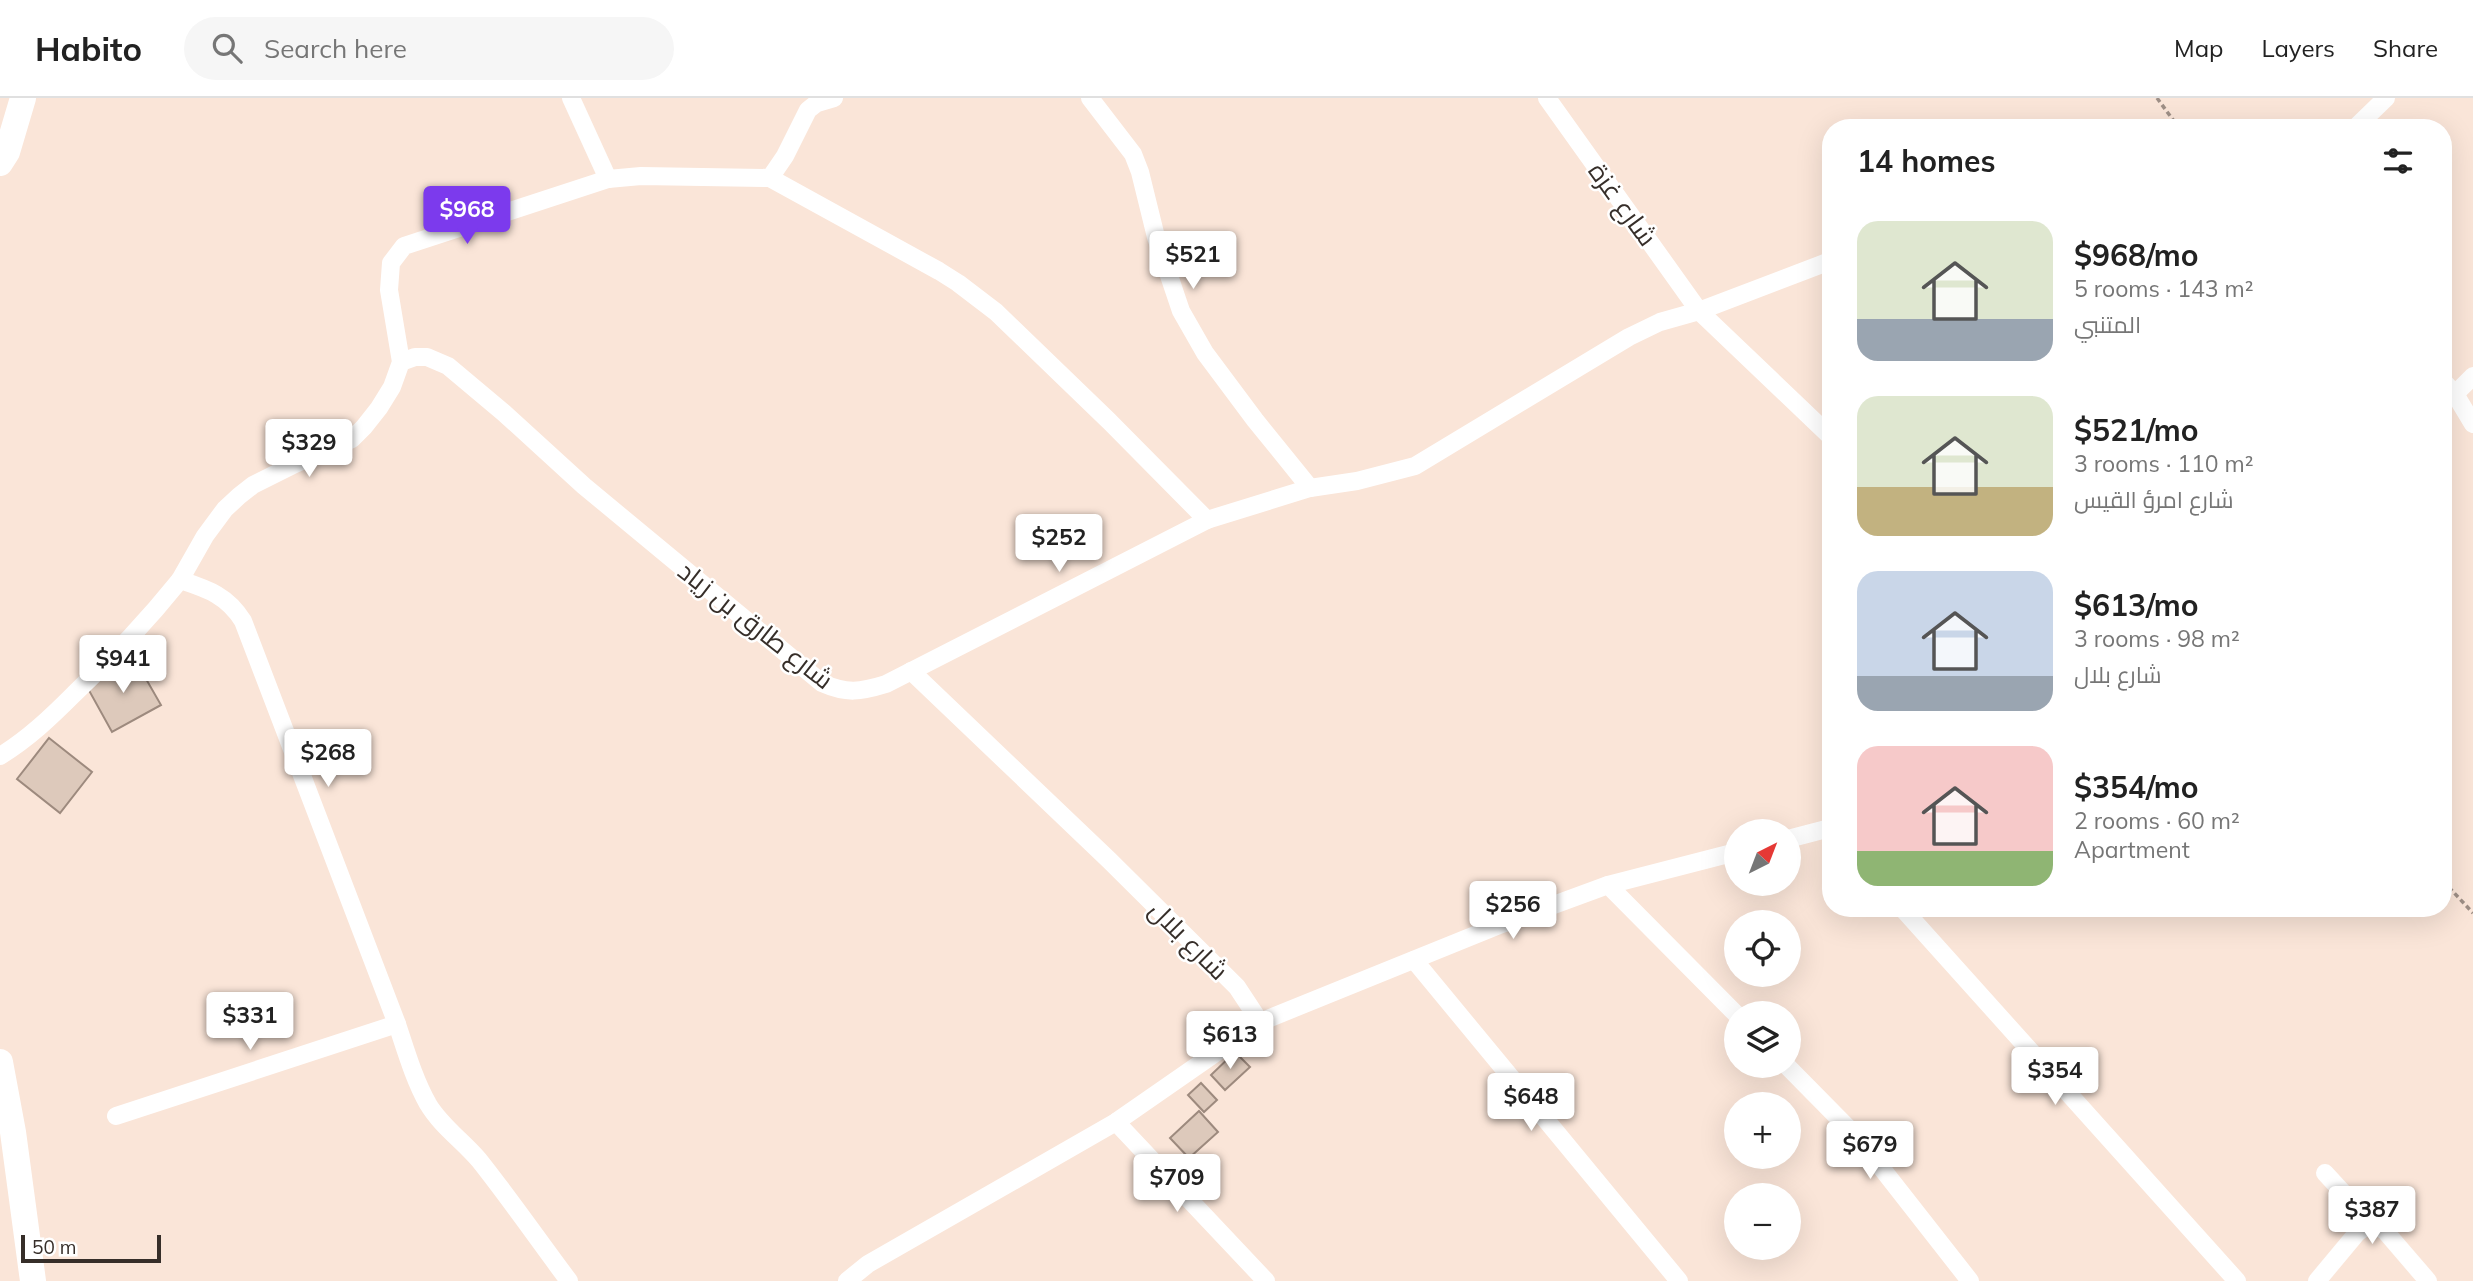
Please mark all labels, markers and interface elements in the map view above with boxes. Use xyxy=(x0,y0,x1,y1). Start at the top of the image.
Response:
search box xyxy=(184,17,674,80)
text: Habito xyxy=(35,28,142,69)
icon: search xyxy=(208,29,246,67)
text: Search here xyxy=(264,32,407,65)
text: Map xyxy=(2174,33,2223,63)
text: Layers xyxy=(2261,33,2335,63)
text: Share xyxy=(2373,33,2438,63)
text: 14 homes xyxy=(1857,142,1996,180)
icon: filters xyxy=(2379,142,2417,180)
street label: شارع غزة xyxy=(1581,156,1664,253)
pin: $968 xyxy=(426,186,508,246)
text: $968 xyxy=(439,194,495,223)
pin: $521 xyxy=(1152,232,1234,291)
text: $968/mo xyxy=(2074,236,2198,274)
text: $521 xyxy=(1165,239,1221,268)
icon: home xyxy=(1913,249,1997,333)
text: 5 rooms · 143 m² xyxy=(2074,274,2254,303)
text: المتنبي xyxy=(2074,310,2141,339)
text: $521/mo xyxy=(2074,411,2198,449)
pin: $329 xyxy=(268,420,350,479)
icon: home xyxy=(1913,424,1997,508)
text: $329 xyxy=(281,427,337,456)
text: 3 rooms · 110 m² xyxy=(2074,449,2254,478)
text: شارع امرؤ القيس xyxy=(2074,485,2234,514)
pin: $252 xyxy=(1018,514,1100,574)
text: $252 xyxy=(1031,522,1087,551)
street label: شارع طارق بن زياد xyxy=(671,554,840,697)
text: $613/mo xyxy=(2074,586,2198,624)
icon: home xyxy=(1913,599,1997,683)
text: 3 rooms · 98 m² xyxy=(2074,624,2240,653)
pin: $941 xyxy=(82,636,164,695)
text: $941 xyxy=(95,643,151,672)
text: شارع بلال xyxy=(2074,660,2161,689)
pin: $268 xyxy=(287,730,369,789)
text: $268 xyxy=(300,737,356,766)
text: $354/mo xyxy=(2074,768,2198,806)
icon: home xyxy=(1913,774,1997,858)
text: 2 rooms · 60 m² xyxy=(2074,806,2240,835)
north arrow xyxy=(1724,819,1801,896)
map controls xyxy=(1724,819,1801,1260)
text: Apartment xyxy=(2074,835,2190,864)
pin: $256 xyxy=(1472,882,1554,941)
text: $256 xyxy=(1485,889,1541,918)
street label: شارع بلال xyxy=(1142,893,1236,987)
button: locate xyxy=(1724,910,1801,987)
pin: $331 xyxy=(209,992,291,1052)
text: $331 xyxy=(222,1000,278,1029)
button: layers xyxy=(1724,1001,1801,1078)
pin: $613 xyxy=(1189,1012,1271,1071)
text: $613 xyxy=(1202,1019,1258,1048)
pin: $354 xyxy=(2014,1048,2096,1107)
text: $354 xyxy=(2027,1055,2083,1084)
pin: $648 xyxy=(1490,1074,1572,1133)
text: $648 xyxy=(1503,1081,1559,1110)
button: + xyxy=(1724,1092,1801,1169)
pin: $679 xyxy=(1829,1122,1911,1181)
text: $679 xyxy=(1842,1129,1898,1158)
pin: $709 xyxy=(1136,1154,1218,1214)
text: $709 xyxy=(1149,1162,1205,1191)
button: − xyxy=(1724,1183,1801,1260)
pin: $387 xyxy=(2331,1186,2413,1246)
text: $387 xyxy=(2344,1194,2400,1223)
scale bar xyxy=(21,1232,161,1264)
text: 50 m xyxy=(32,1235,76,1259)

